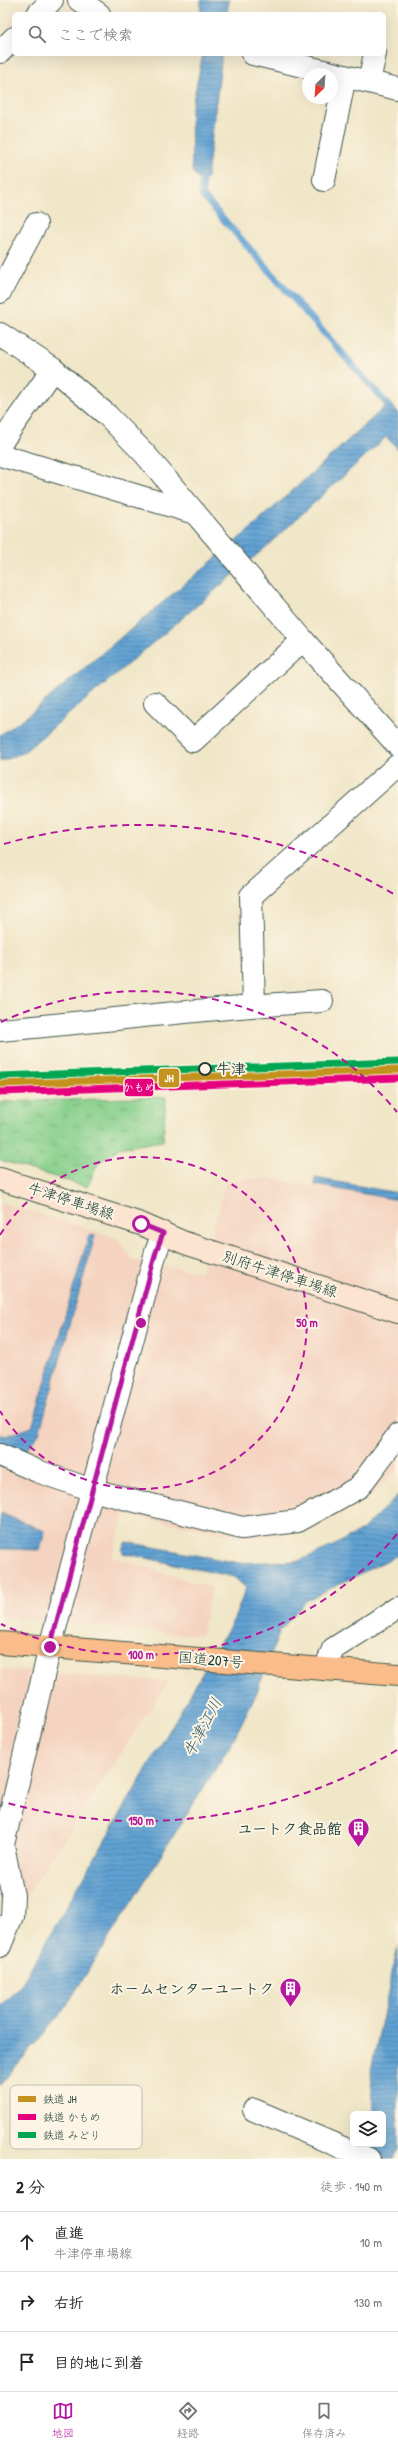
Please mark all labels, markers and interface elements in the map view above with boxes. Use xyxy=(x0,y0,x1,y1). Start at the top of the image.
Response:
search box xyxy=(12,12,386,56)
icon: search xyxy=(26,23,48,45)
text: ここで検索 xyxy=(58,24,133,45)
north arrow xyxy=(302,68,338,104)
place label: 牛津 xyxy=(216,1058,246,1079)
marker: 牛津 xyxy=(198,1062,212,1076)
line badge: JH xyxy=(158,1068,180,1088)
text: JH xyxy=(164,1071,174,1085)
line badge: かもめ xyxy=(124,1078,154,1097)
text: かもめ xyxy=(123,1080,156,1094)
street label: 牛津停車場線 xyxy=(25,1177,117,1224)
route start xyxy=(132,1215,150,1233)
street label: 別府牛津停車場線 xyxy=(220,1245,340,1302)
text: 50 m xyxy=(296,1314,318,1331)
centre of rings xyxy=(134,1316,148,1330)
route end xyxy=(41,1638,59,1656)
text: 100 m xyxy=(128,1646,154,1663)
street label: 国道207号 xyxy=(177,1646,245,1673)
water label: 牛津江川 xyxy=(177,1694,227,1760)
text: 150 m xyxy=(128,1812,154,1829)
building icon: ユートク食品館 xyxy=(345,1816,371,1849)
place label: ユートク食品館 xyxy=(238,1818,342,1839)
building icon: ホ－ムセンターユートク xyxy=(277,1976,303,2009)
place label: ホ－ムセンターユートク xyxy=(110,1978,274,1999)
legend xyxy=(10,2085,142,2149)
text: 鉄道 JH xyxy=(43,2092,77,2106)
text: 鉄道 かもめ xyxy=(43,2110,101,2124)
map controls xyxy=(350,2111,386,2147)
button: layers xyxy=(350,2111,386,2147)
text: 鉄道 みどり xyxy=(43,2128,101,2142)
text: 2 分 xyxy=(16,2175,45,2198)
text: 徒歩 · 140 m xyxy=(320,2177,382,2195)
text: 直進 xyxy=(54,2222,84,2243)
icon: ahead xyxy=(16,2231,38,2253)
text: 10 m xyxy=(360,2233,382,2251)
text: 牛津停車場線 xyxy=(54,2244,132,2262)
icon: right xyxy=(16,2291,38,2313)
text: 右折 xyxy=(54,2292,84,2313)
text: 130 m xyxy=(354,2293,382,2311)
icon: arrive xyxy=(16,2351,38,2373)
text: 目的地に到着 xyxy=(54,2352,144,2373)
tab: 地図 xyxy=(52,2400,74,2440)
tab: 経路 xyxy=(177,2400,199,2440)
tab: 保存済み xyxy=(302,2400,346,2440)

